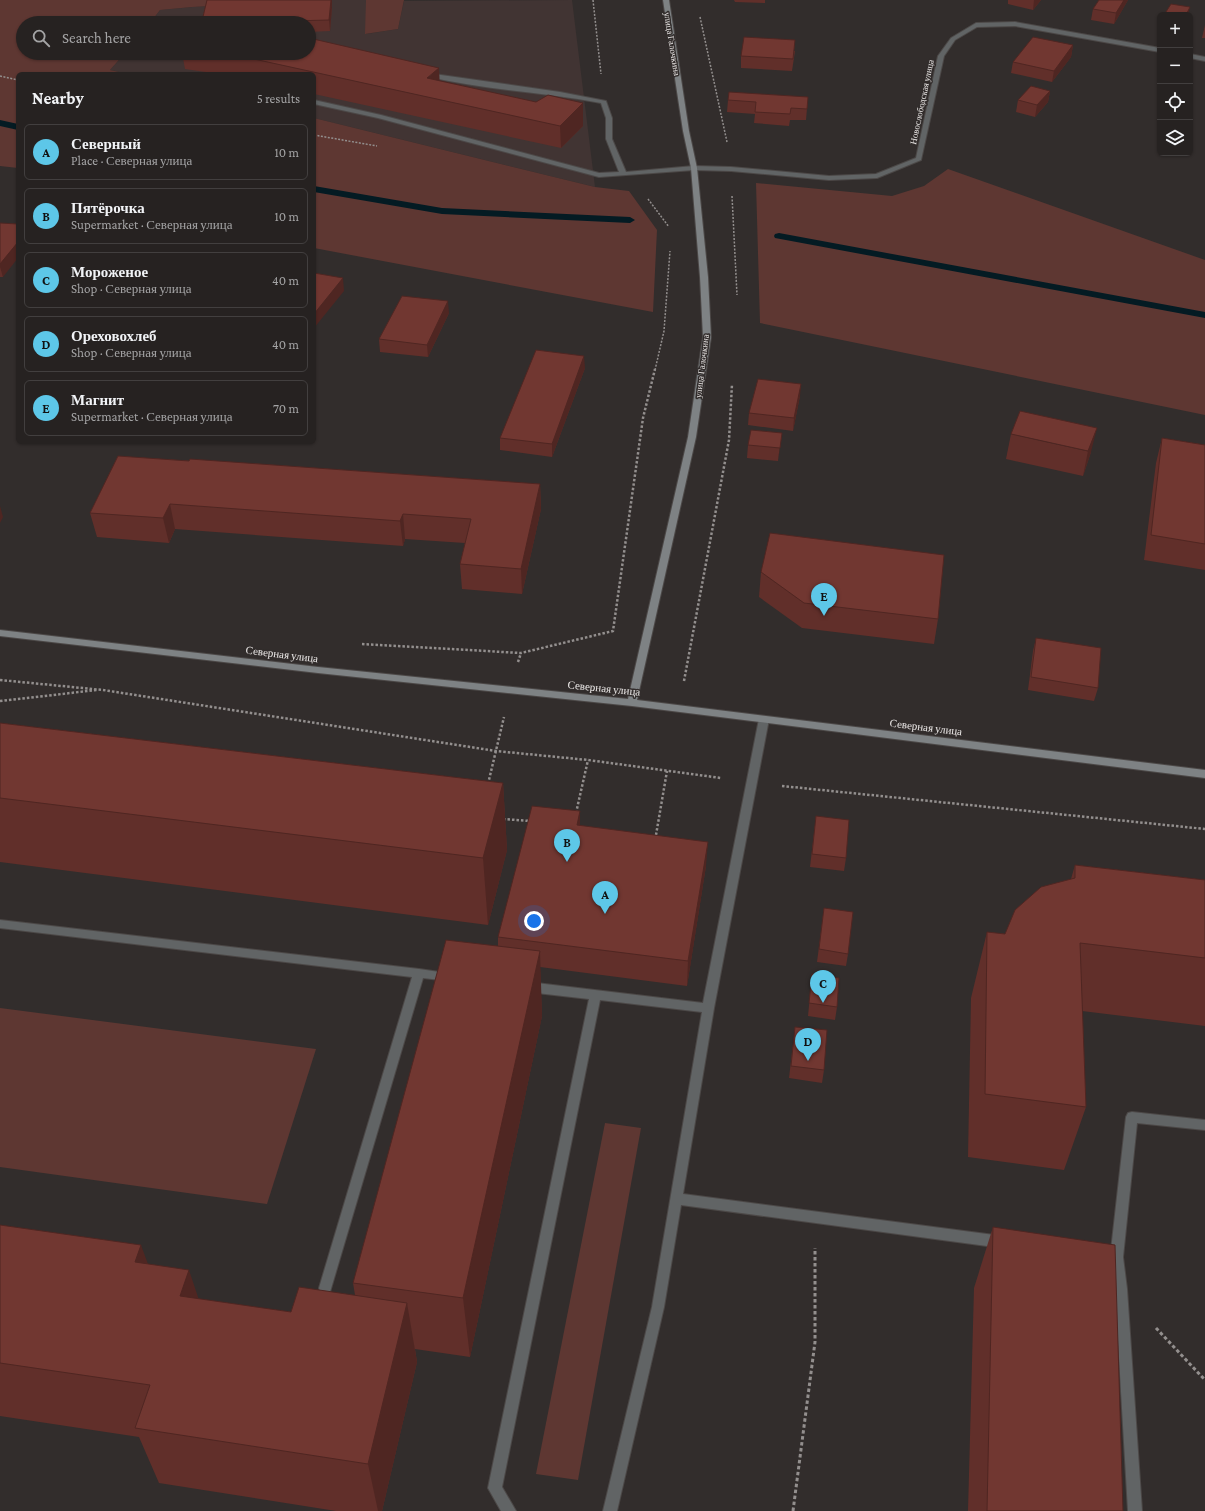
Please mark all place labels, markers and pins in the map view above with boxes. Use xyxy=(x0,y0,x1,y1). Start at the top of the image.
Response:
pin: E xyxy=(811,583,837,616)
pin: B xyxy=(554,829,580,862)
pin: A xyxy=(592,881,618,914)
pin: C xyxy=(810,970,836,1003)
pin: D xyxy=(795,1028,821,1061)

